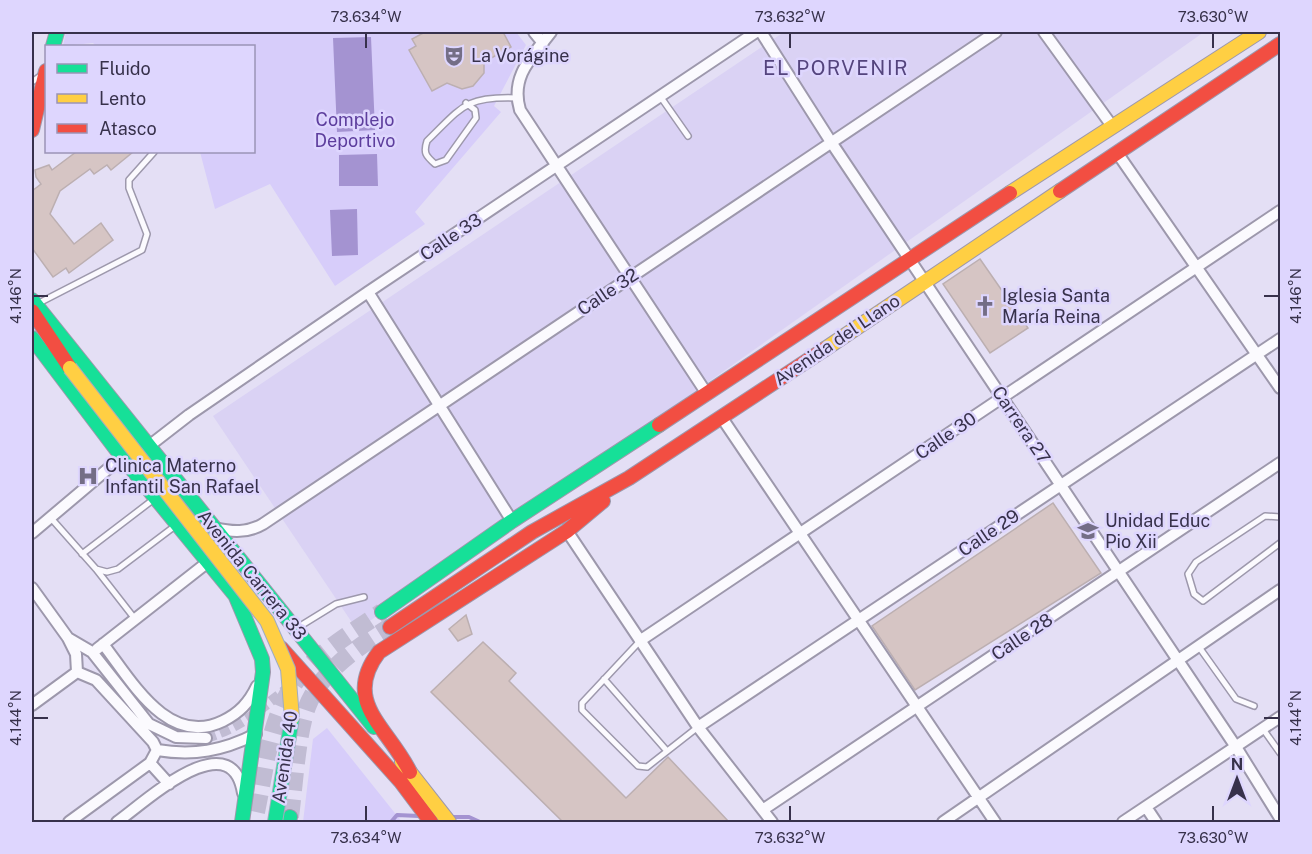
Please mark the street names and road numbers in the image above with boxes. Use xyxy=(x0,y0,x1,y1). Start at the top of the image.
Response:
street label: Calle 33 xyxy=(416,208,485,265)
street label: Calle 32 xyxy=(573,264,642,320)
street label: Avenida del Llano xyxy=(770,290,904,390)
street label: Carrera 27 xyxy=(988,382,1055,467)
street label: Calle 30 xyxy=(911,408,980,464)
street label: Calle 29 xyxy=(954,505,1023,561)
street label: Avenida Carrera 33 xyxy=(194,506,311,644)
street label: Calle 28 xyxy=(987,609,1056,665)
street label: Avenida 40 xyxy=(268,709,301,804)

